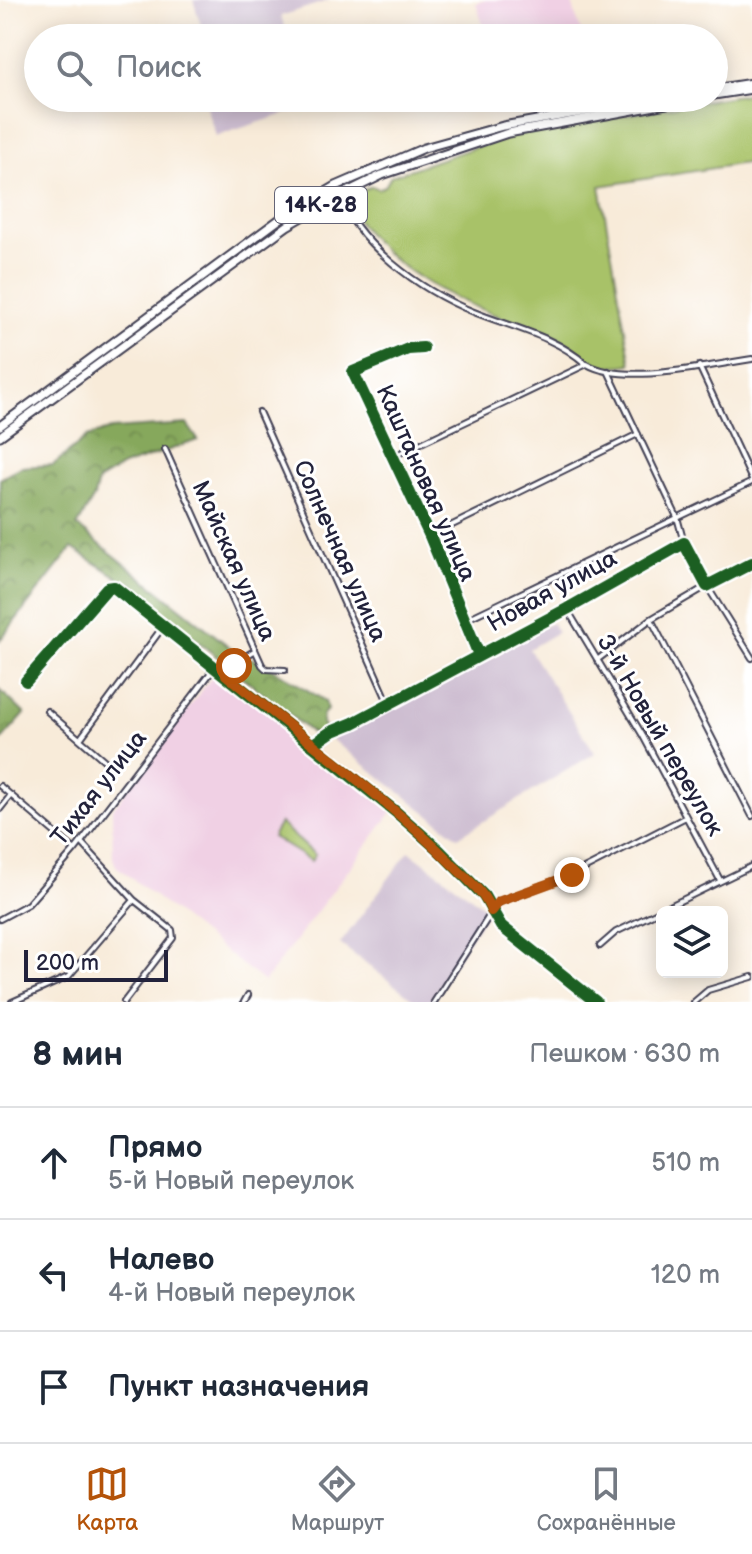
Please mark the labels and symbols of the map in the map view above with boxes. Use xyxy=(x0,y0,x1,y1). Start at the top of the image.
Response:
road number: 14К-28 xyxy=(275,187,367,223)
street label: Каштановая улица xyxy=(370,380,482,586)
street label: Солнечная улица xyxy=(287,456,393,646)
street label: Майская улица xyxy=(186,476,282,646)
street label: Новая улица xyxy=(482,544,622,638)
street label: 3-й Новый переулок xyxy=(590,629,730,841)
route start xyxy=(216,648,252,684)
street label: Тихая улица xyxy=(45,725,153,851)
route end xyxy=(554,857,590,893)
scale bar xyxy=(24,946,168,982)

